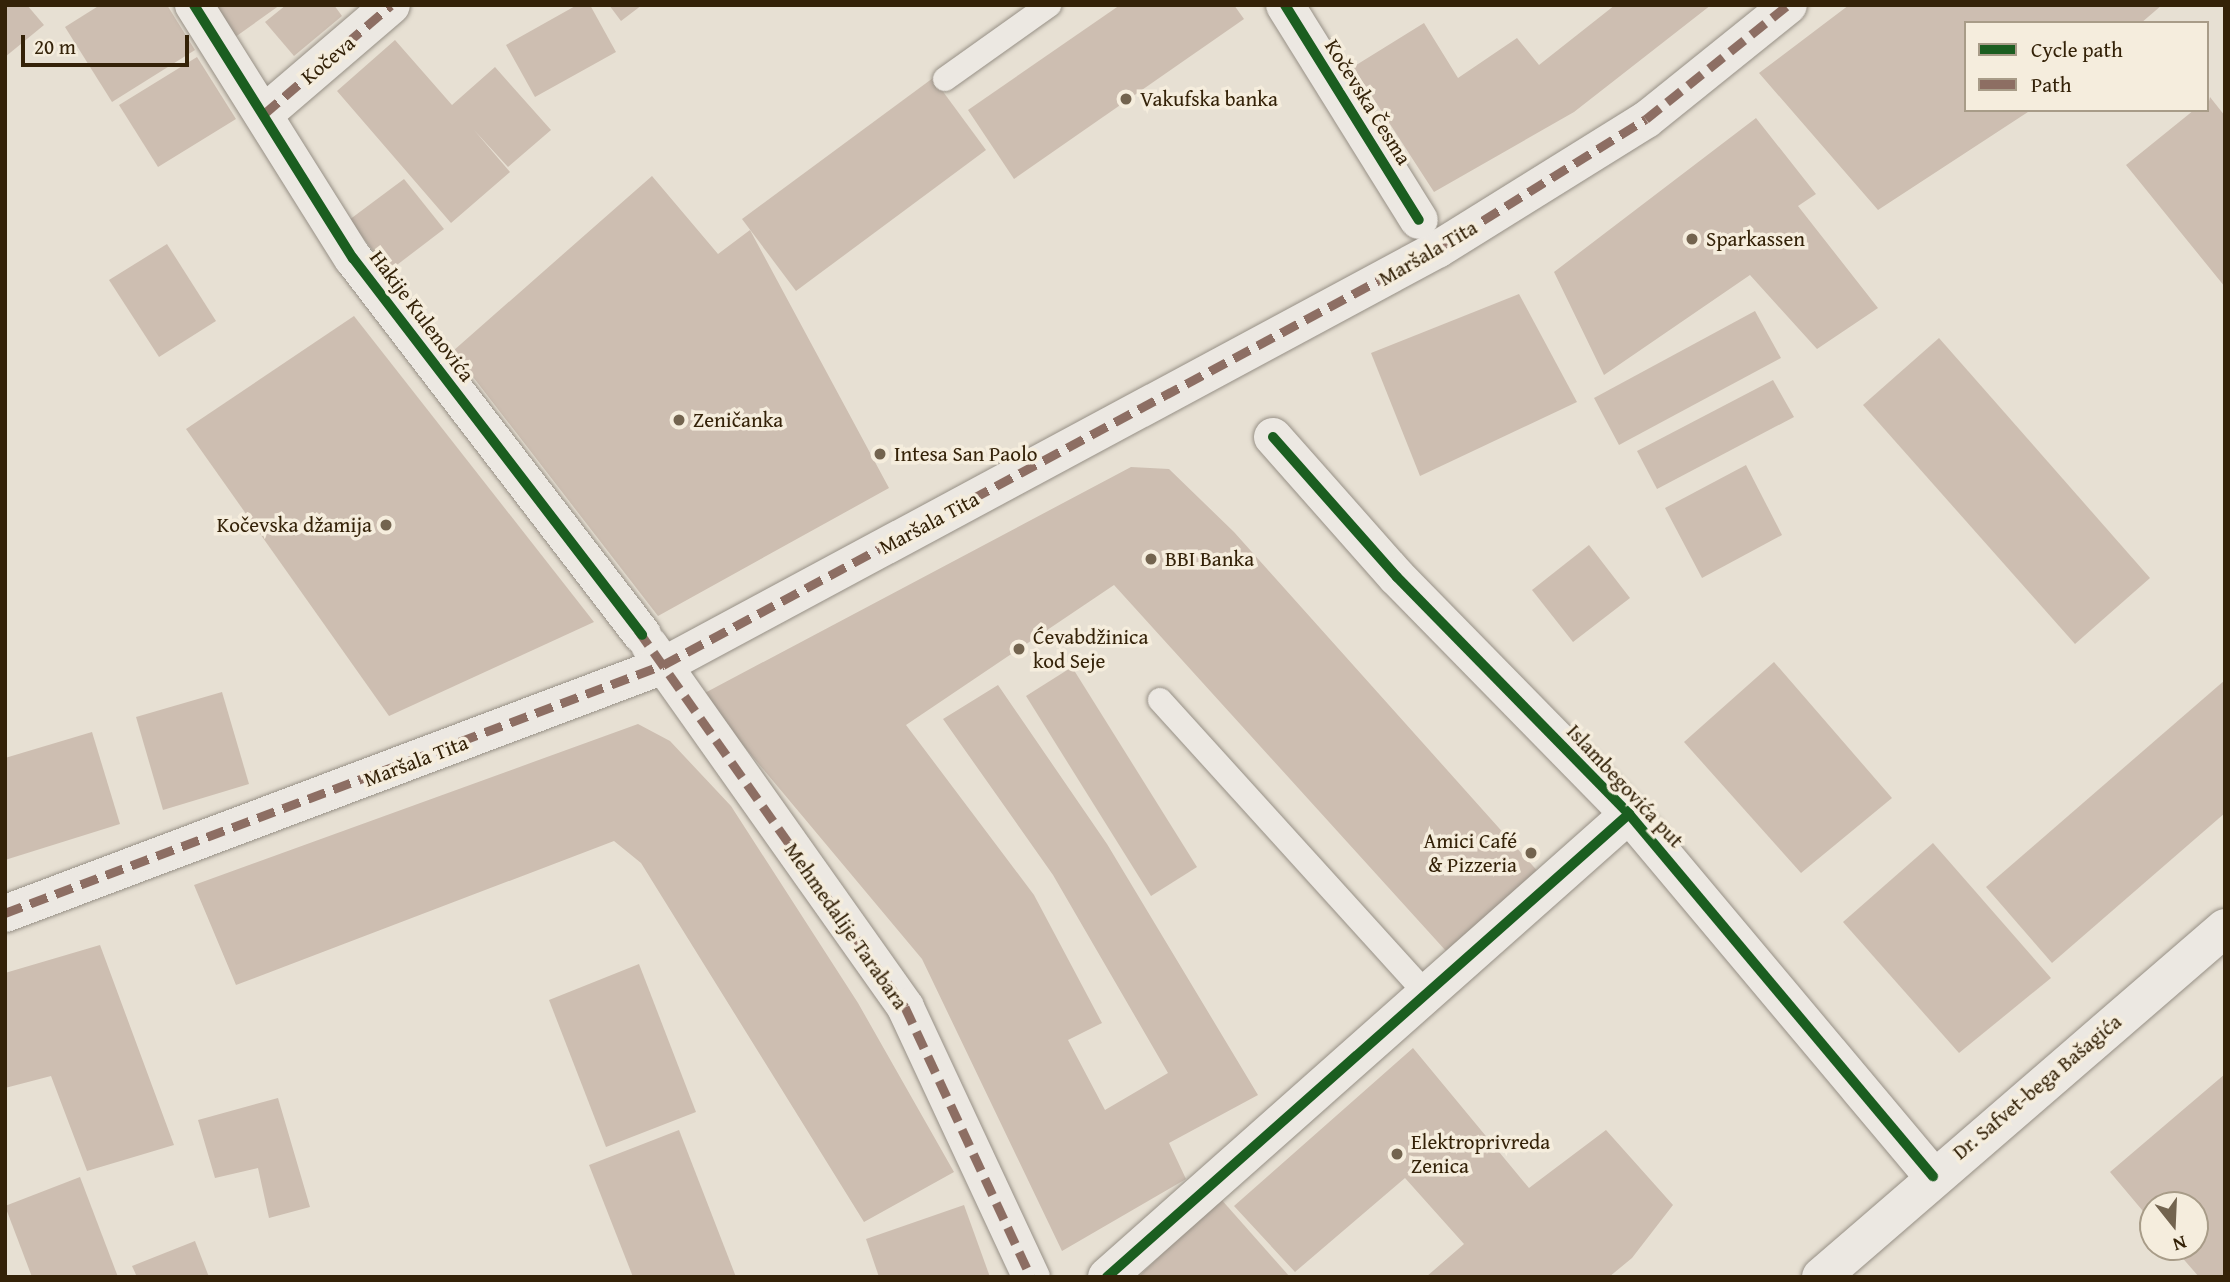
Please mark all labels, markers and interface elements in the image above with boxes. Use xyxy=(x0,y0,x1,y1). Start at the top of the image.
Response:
scale bar xyxy=(24,21,192,65)
legend xyxy=(1964,21,2209,112)
street label: Kočeva xyxy=(296,30,360,90)
text: 20 m xyxy=(34,31,76,62)
text: Cycle path xyxy=(2031,34,2123,65)
street label: Kočevska Česma xyxy=(1319,35,1417,169)
text: Path xyxy=(2031,69,2071,100)
place label: Vakufska banka xyxy=(1140,86,1278,112)
marker: Vakufska banka xyxy=(1118,91,1134,107)
street label: Maršala Tita xyxy=(1374,215,1482,291)
place label: Sparkassen xyxy=(1706,226,1805,252)
marker: Sparkassen xyxy=(1684,231,1700,247)
street label: Hakije Kulenovića xyxy=(364,245,480,387)
place label: Zeničanka xyxy=(693,407,783,433)
marker: Zeničanka xyxy=(671,412,687,428)
place label: Intesa San Paolo xyxy=(894,441,1038,467)
marker: Intesa San Paolo xyxy=(872,446,888,462)
street label: Maršala Tita xyxy=(875,486,983,560)
place label: Kočevska džamija xyxy=(217,512,372,538)
marker: Kočevska džamija xyxy=(378,517,394,533)
place label: BBI Banka xyxy=(1165,546,1254,572)
marker: BBI Banka xyxy=(1143,551,1159,567)
place label: Ćevabdžinica kod Seje xyxy=(1033,624,1148,674)
marker: Ćevabdžinica kod Seje xyxy=(1011,641,1027,657)
street label: Islambegovića put xyxy=(1561,719,1689,853)
street label: Maršala Tita xyxy=(360,730,472,792)
place label: Amici Café & Pizzeria xyxy=(1423,828,1517,878)
street label: Mehmedalije Tarabara xyxy=(779,838,913,1014)
marker: Amici Café & Pizzeria xyxy=(1523,845,1539,861)
street label: Dr. Safvet-bega Bašagića xyxy=(1948,1009,2126,1165)
place label: Elektroprivreda Zenica xyxy=(1411,1129,1550,1179)
marker: Elektroprivreda Zenica xyxy=(1389,1146,1405,1162)
north arrow xyxy=(2139,1191,2209,1261)
text: N xyxy=(2170,1229,2190,1259)

